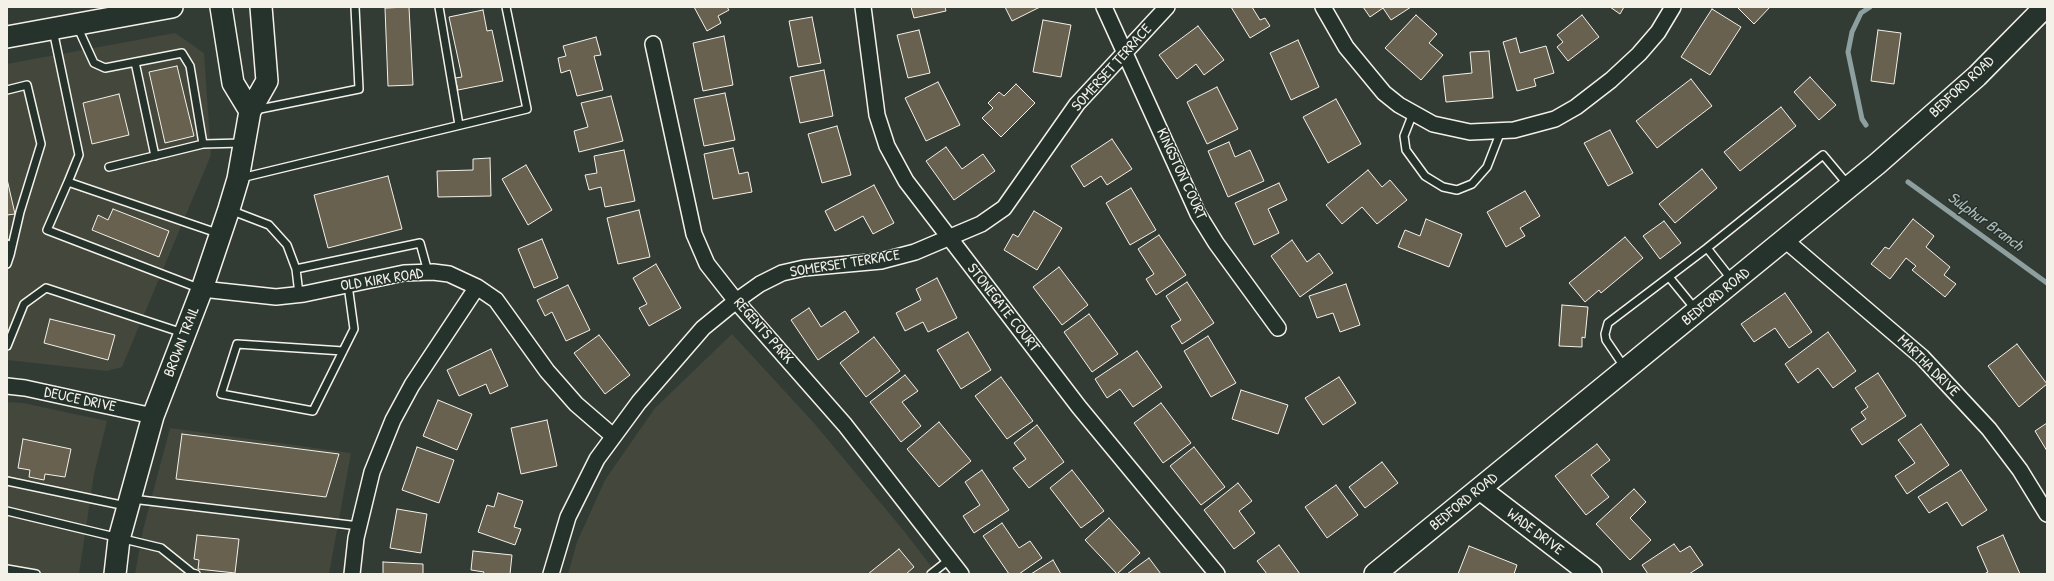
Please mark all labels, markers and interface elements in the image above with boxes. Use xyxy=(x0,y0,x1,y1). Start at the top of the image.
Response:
street label: SOMERSET TERRACE xyxy=(1068,21,1156,115)
street label: BEDFORD ROAD xyxy=(1926,52,1998,122)
street label: KINGSTON COURT xyxy=(1152,125,1210,223)
water label: Sulphur Branch xyxy=(1944,188,2026,256)
street label: SOMERSET TERRACE xyxy=(789,246,901,282)
street label: STONEGATE COURT xyxy=(963,260,1043,356)
street label: BEDFORD ROAD xyxy=(1678,264,1754,330)
street label: OLD KIRK ROAD xyxy=(339,265,425,295)
street label: REGENTS PARK xyxy=(729,294,797,368)
street label: BROWN TRAIL xyxy=(160,304,204,380)
street label: MARTHA DRIVE xyxy=(1893,331,1963,401)
street label: DEUCE DRIVE xyxy=(43,384,117,416)
street label: BEDFORD ROAD xyxy=(1426,469,1502,535)
street label: WADE DRIVE xyxy=(1503,505,1567,559)

